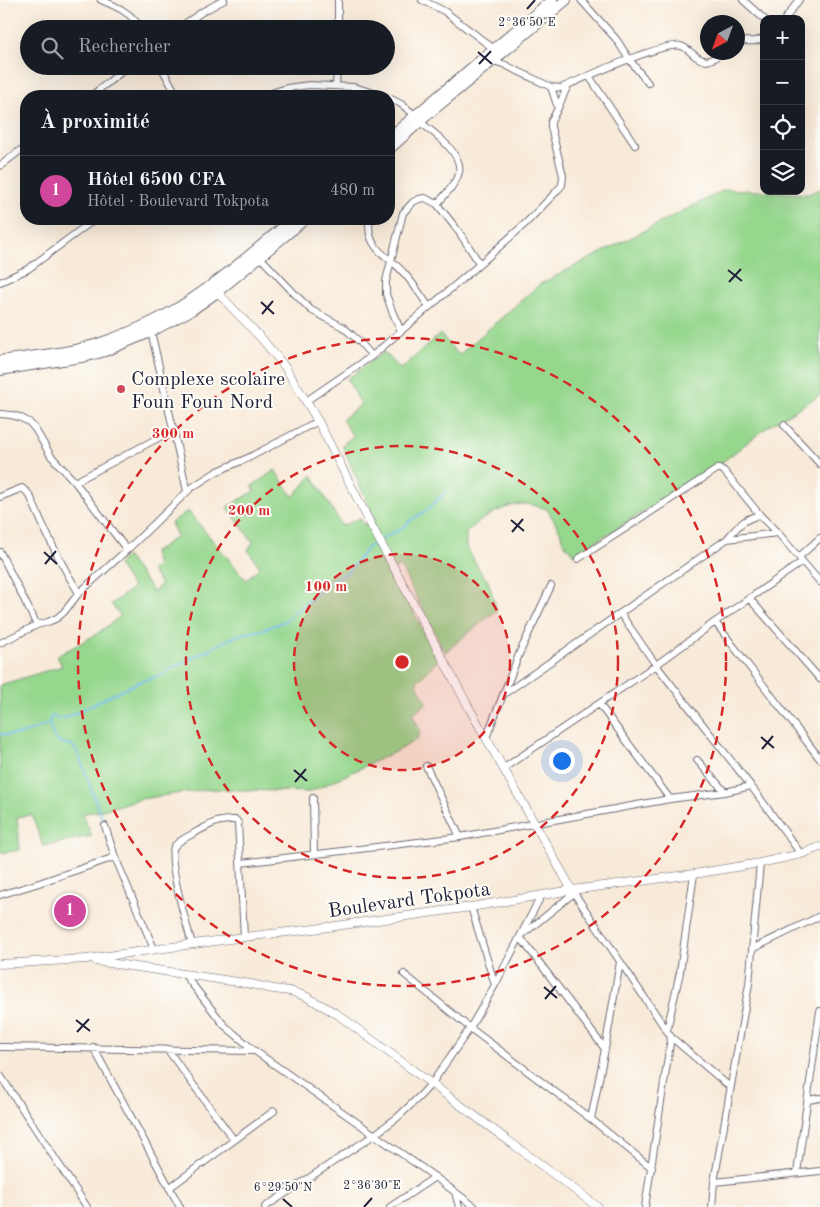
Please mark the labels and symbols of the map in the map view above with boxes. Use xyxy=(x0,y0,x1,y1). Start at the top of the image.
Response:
north arrow xyxy=(700,15,745,60)
text: 2°36'50"E xyxy=(498,16,556,29)
place label: Complexe scolaire Foun Foun Nord xyxy=(131,370,285,413)
marker: Complexe scolaire Foun Foun Nord xyxy=(115,383,127,395)
text: 300 m xyxy=(152,427,194,442)
text: 200 m xyxy=(228,504,270,519)
text: 100 m xyxy=(305,580,347,595)
centre of rings xyxy=(393,653,411,671)
your location xyxy=(549,748,575,774)
street label: Boulevard Tokpota xyxy=(327,880,492,922)
pin: 1 xyxy=(54,892,86,930)
text: 2°36'30"E xyxy=(343,1180,401,1192)
text: 6°29'50"N xyxy=(254,1181,312,1194)

